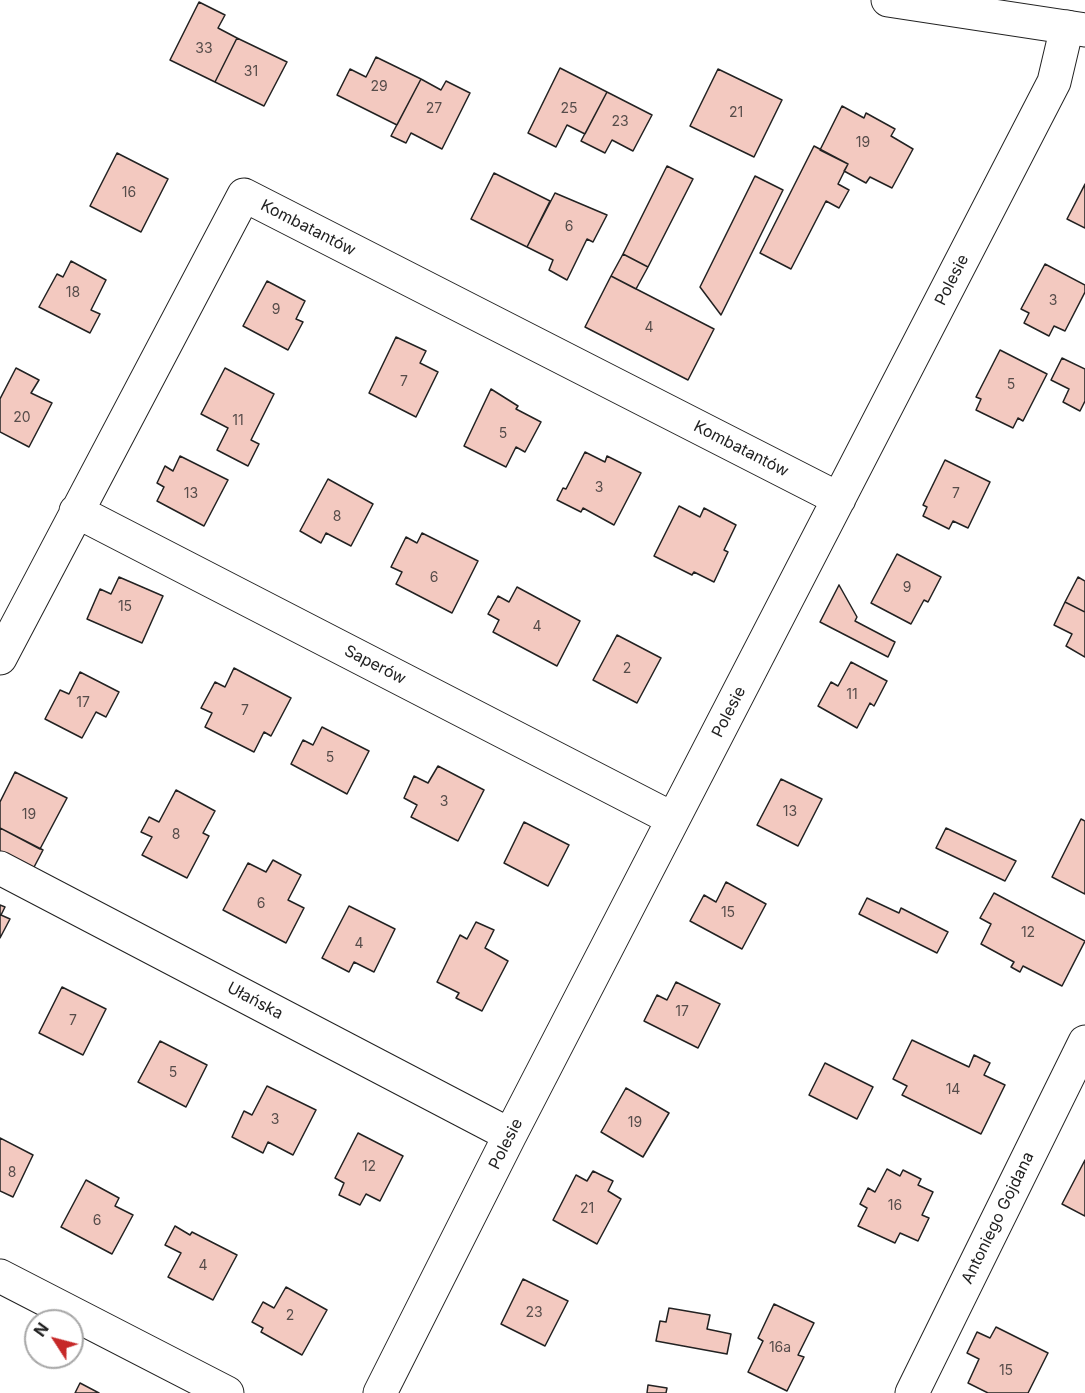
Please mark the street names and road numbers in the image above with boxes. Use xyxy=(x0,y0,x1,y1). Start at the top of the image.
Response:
street label: Kombatantów xyxy=(257,196,359,260)
street label: Polesie xyxy=(931,251,973,309)
street label: Kombatantów xyxy=(690,417,792,481)
street label: Saperów xyxy=(341,641,409,689)
street label: Polesie xyxy=(708,683,750,741)
street label: Ułańska xyxy=(224,978,286,1024)
street label: Polesie xyxy=(485,1115,527,1173)
street label: Antoniego Gojdana xyxy=(958,1149,1038,1287)

